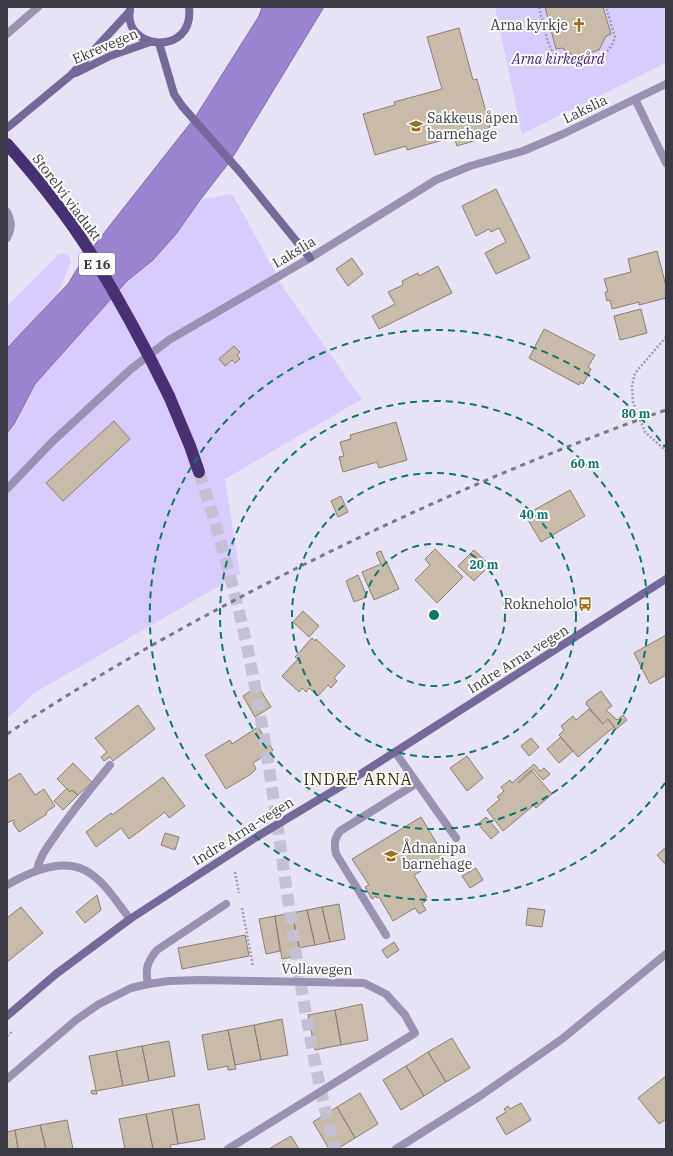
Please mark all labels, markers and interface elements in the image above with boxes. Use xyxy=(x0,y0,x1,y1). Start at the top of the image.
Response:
place label: Arna kyrkje xyxy=(491,16,568,34)
church icon: Arna kyrkje xyxy=(571,17,587,33)
street label: Ekrevegen xyxy=(69,24,141,68)
park label: Arna kirkegård xyxy=(511,50,605,68)
street label: Lakslia xyxy=(560,90,610,127)
place label: Sakkeus åpen barnehage xyxy=(427,109,518,143)
school or university icon: Sakkeus åpen barnehage xyxy=(408,118,424,134)
street label: Storelvi viadukt xyxy=(29,150,105,244)
street label: Lakslia xyxy=(269,232,319,272)
road number: E 16 xyxy=(79,253,115,275)
text: 80 m xyxy=(622,406,651,421)
text: 60 m xyxy=(571,456,600,471)
text: 40 m xyxy=(520,507,549,522)
text: 20 m xyxy=(470,557,499,572)
place label: Rokneholo xyxy=(504,595,574,613)
bus stop icon: Rokneholo xyxy=(577,596,593,612)
centre of rings xyxy=(427,608,441,622)
street label: Indre Arna-vegen xyxy=(464,621,572,697)
district label: INDRE ARNA xyxy=(304,769,413,789)
street label: Indre Arna-vegen xyxy=(189,793,297,869)
place label: Ådnanipa barnehage xyxy=(402,838,472,873)
school or university icon: Ådnanipa barnehage xyxy=(383,848,399,864)
street label: Vollavegen xyxy=(281,959,353,979)

